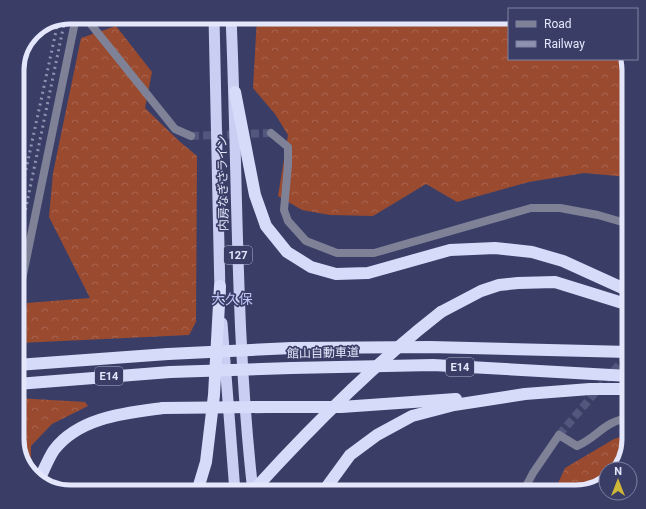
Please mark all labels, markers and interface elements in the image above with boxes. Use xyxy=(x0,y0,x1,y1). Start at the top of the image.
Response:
legend xyxy=(508,8,638,60)
text: Road xyxy=(544,17,572,31)
text: Railway xyxy=(544,37,585,51)
street label: 内房なぎさライン xyxy=(215,135,231,231)
road number: 127 xyxy=(224,246,252,264)
district label: 大久保 xyxy=(211,291,253,307)
street label: 館山自動車道 xyxy=(287,345,359,361)
road number: E14 xyxy=(446,358,474,376)
road number: E14 xyxy=(95,367,123,385)
north arrow xyxy=(598,461,638,501)
text: N xyxy=(614,465,622,478)

